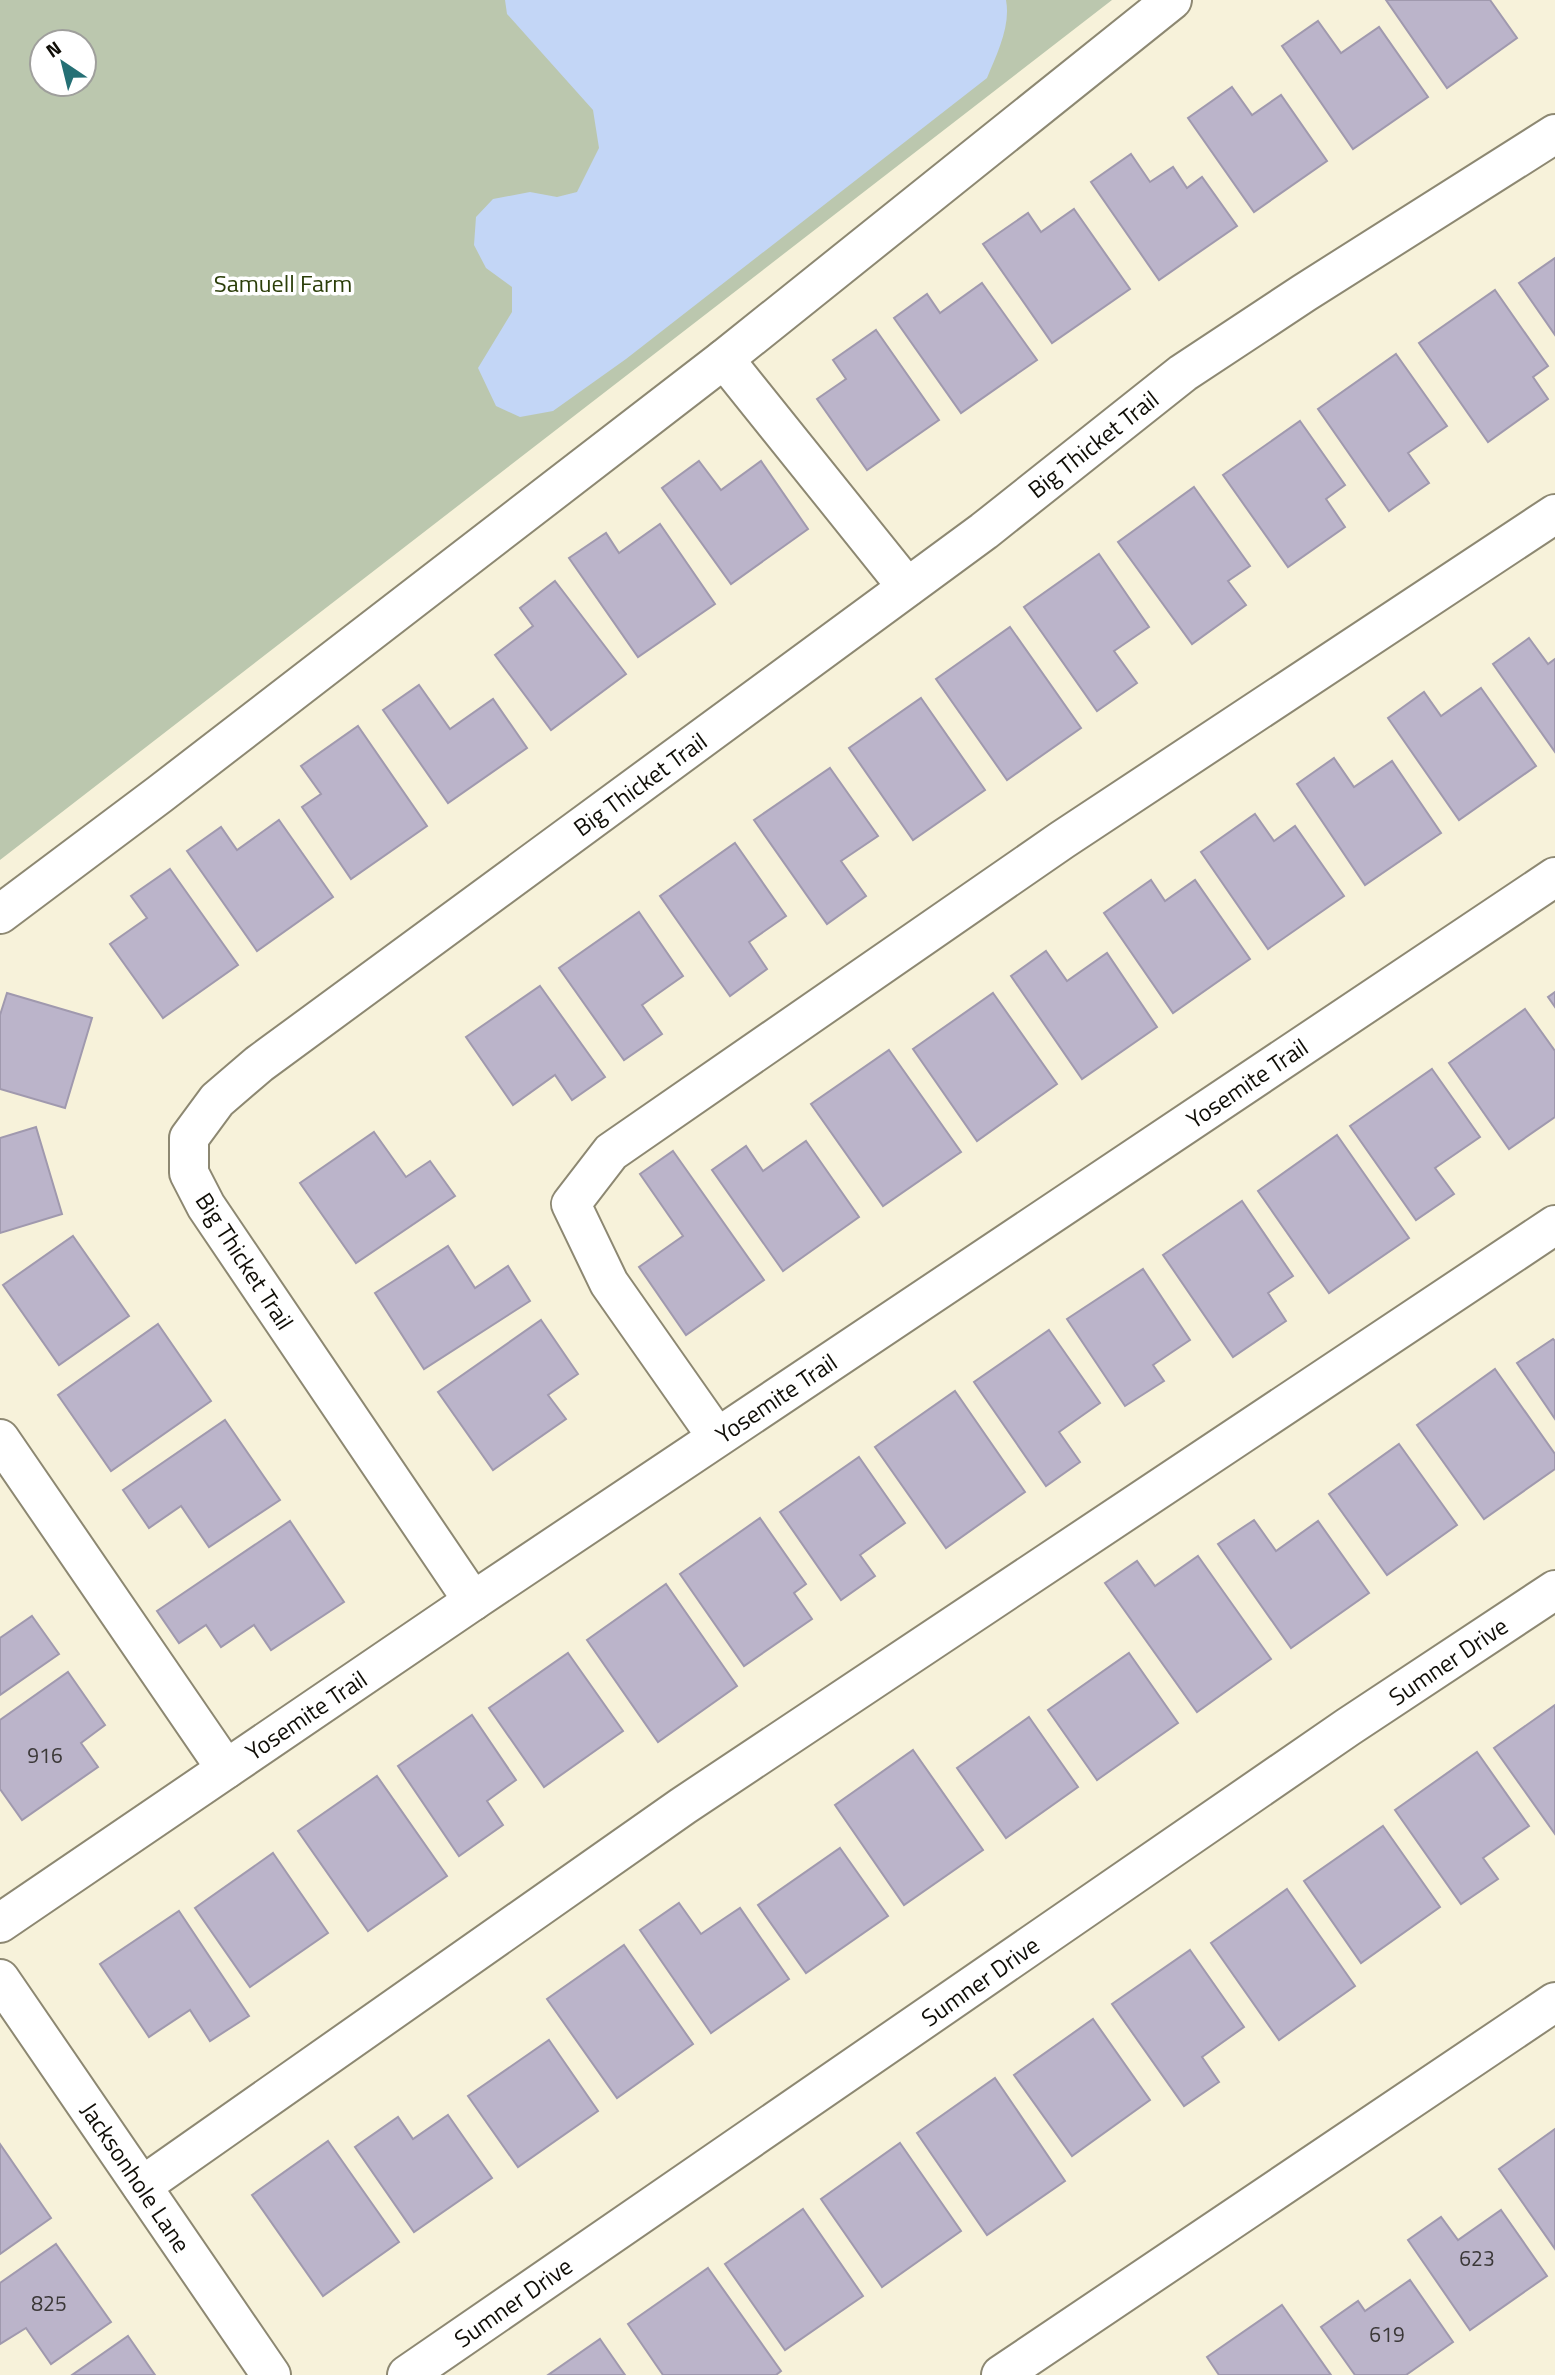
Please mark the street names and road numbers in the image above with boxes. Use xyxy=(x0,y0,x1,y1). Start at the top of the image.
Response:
street label: Big Thicket Trail xyxy=(1020,381,1166,507)
street label: Big Thicket Trail xyxy=(566,723,714,845)
street label: Yosemite Trail xyxy=(1179,1029,1315,1137)
street label: Big Thicket Trail xyxy=(187,1185,303,1337)
street label: Yosemite Trail xyxy=(708,1344,844,1452)
street label: Sumner Drive xyxy=(1381,1608,1515,1714)
street label: Yosemite Trail xyxy=(238,1661,374,1769)
street label: Sumner Drive xyxy=(914,1927,1046,2035)
street label: Jacksonhole Lane xyxy=(72,2095,200,2259)
street label: Sumner Drive xyxy=(447,2248,579,2356)

